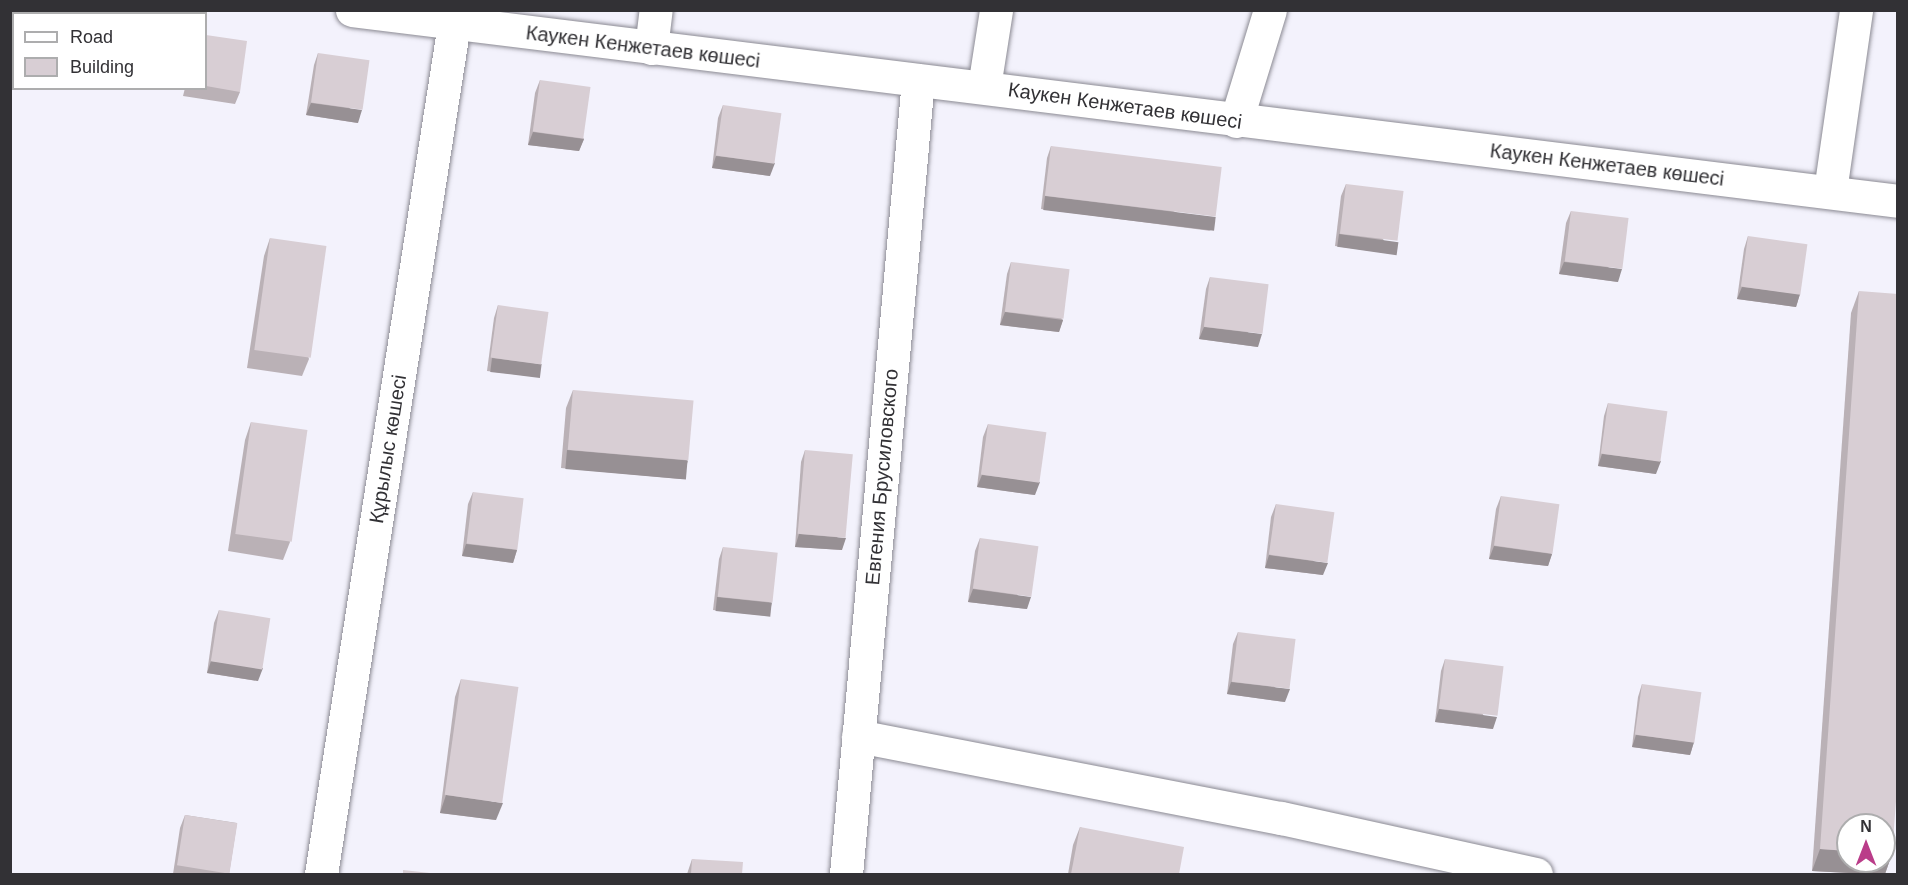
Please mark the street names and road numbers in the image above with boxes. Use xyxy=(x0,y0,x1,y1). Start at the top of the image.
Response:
street label: Каукен Кенжетаев көшесі xyxy=(525,21,761,73)
street label: Каукен Кенжетаев көшесі xyxy=(1007,78,1243,134)
street label: Каукен Кенжетаев көшесі xyxy=(1489,139,1725,191)
street label: Евгения Брусиловского xyxy=(861,368,903,586)
street label: Құрылыс көшесі xyxy=(364,373,412,525)

